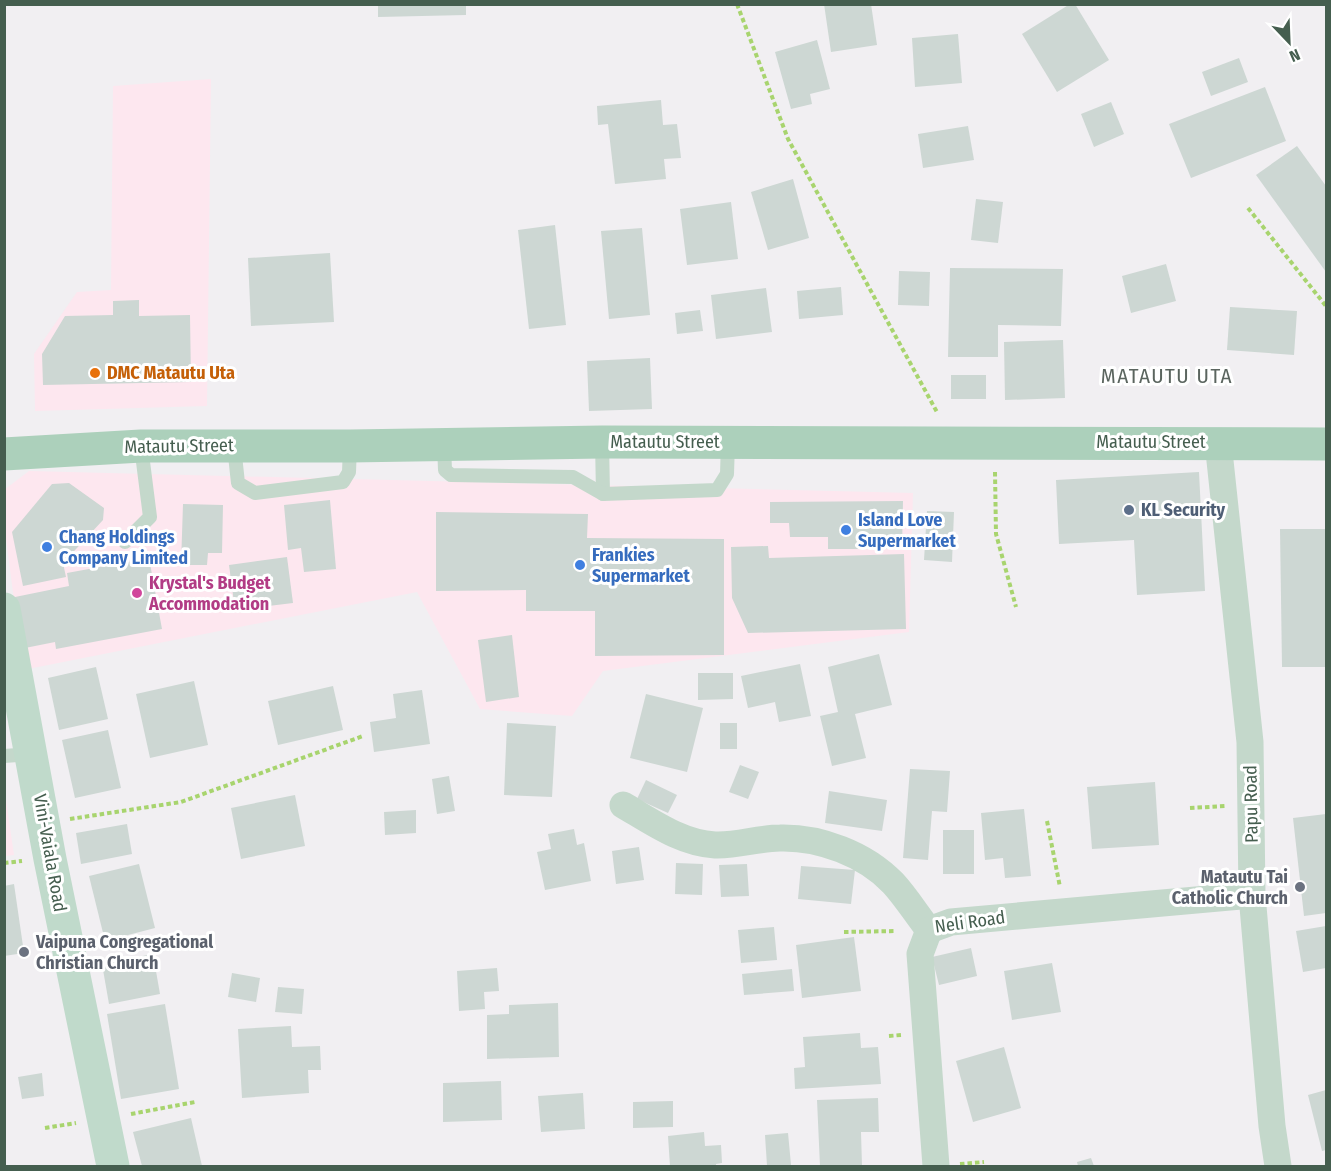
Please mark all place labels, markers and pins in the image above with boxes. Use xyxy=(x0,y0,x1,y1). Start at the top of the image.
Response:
place label: DMC Matautu Uta xyxy=(107,362,235,384)
marker: DMC Matautu Uta xyxy=(88,366,102,380)
place label: KL Security xyxy=(1141,499,1226,521)
marker: KL Security xyxy=(1122,503,1136,517)
place label: Island Love Supermarket xyxy=(858,509,956,552)
marker: Island Love Supermarket xyxy=(839,523,853,537)
place label: Chang Holdings Company Limited xyxy=(59,526,188,569)
marker: Chang Holdings Company Limited xyxy=(40,540,54,554)
place label: Frankies Supermarket xyxy=(592,544,690,587)
marker: Frankies Supermarket xyxy=(573,558,587,572)
place label: Krystal's Budget Accommodation xyxy=(148,572,271,615)
marker: Krystal's Budget Accommodation xyxy=(130,586,144,600)
place label: Matautu Tai Catholic Church xyxy=(1172,866,1288,909)
marker: Matautu Tai Catholic Church xyxy=(1293,880,1307,894)
place label: Vaipuna Congregational Christian Church xyxy=(35,931,213,974)
marker: Vaipuna Congregational Christian Church xyxy=(17,945,31,959)

